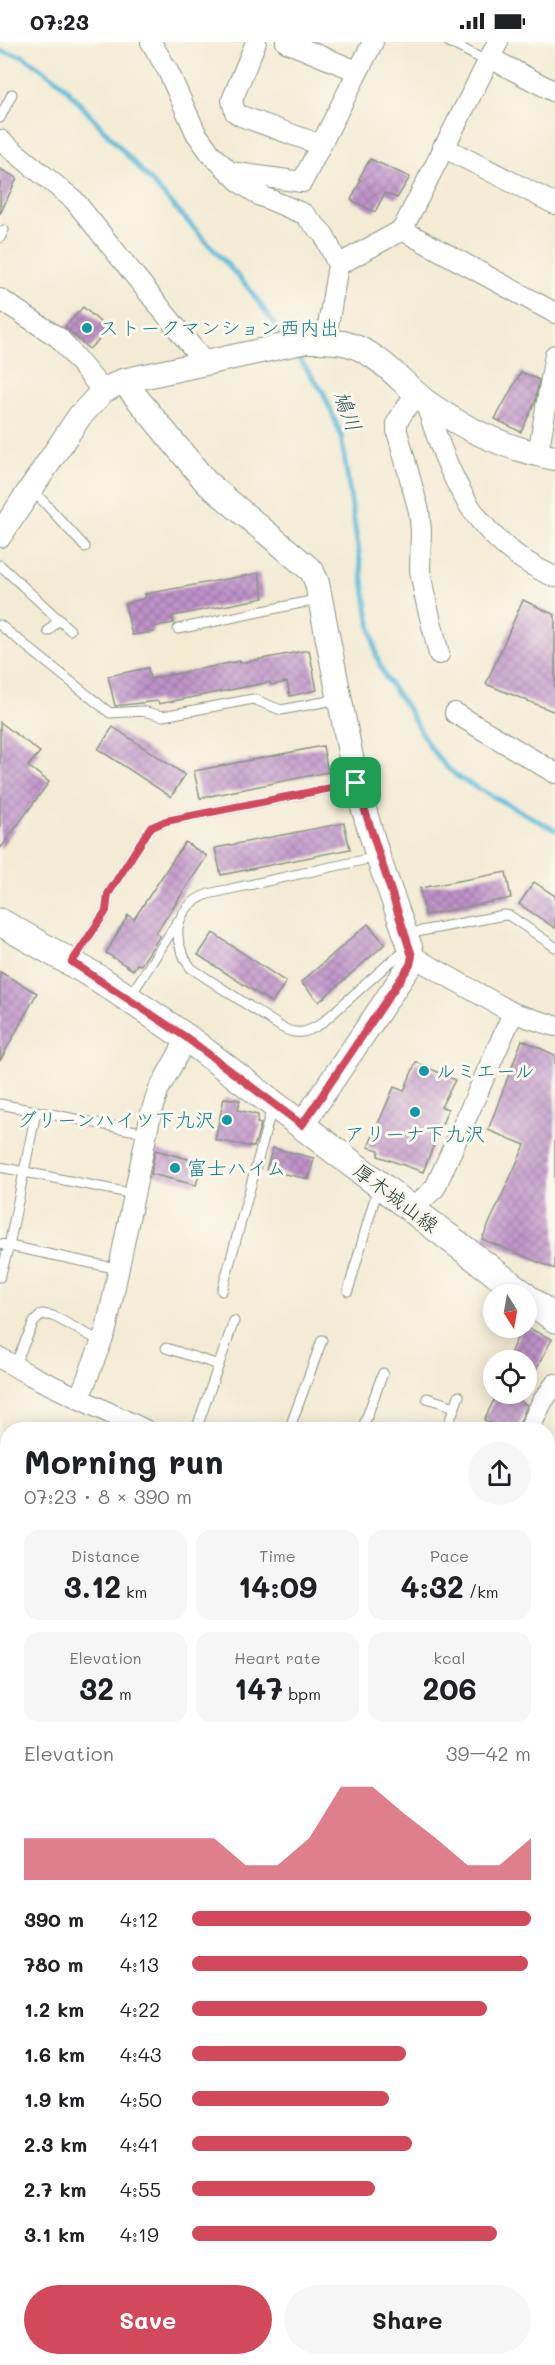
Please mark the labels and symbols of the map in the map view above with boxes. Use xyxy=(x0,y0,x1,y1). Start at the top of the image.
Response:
place label: ストークマンション西内出 xyxy=(99,314,340,340)
marker: ストークマンション西内出 xyxy=(80,321,94,335)
water label: 鳩川 xyxy=(328,386,369,435)
pin xyxy=(330,757,381,808)
place label: ルミエール xyxy=(436,1057,535,1083)
marker: ルミエール xyxy=(417,1064,431,1078)
marker: アリーナ下九沢 xyxy=(408,1105,422,1119)
place label: グリーンハイツ下九沢 xyxy=(17,1106,215,1132)
marker: グリーンハイツ下九沢 xyxy=(220,1113,234,1127)
place label: アリーナ下九沢 xyxy=(345,1120,485,1146)
place label: 富士ハイム xyxy=(187,1154,286,1180)
street label: 厚木城山線 xyxy=(349,1157,444,1238)
marker: 富士ハイム xyxy=(168,1161,182,1175)
north arrow xyxy=(483,1284,537,1338)

